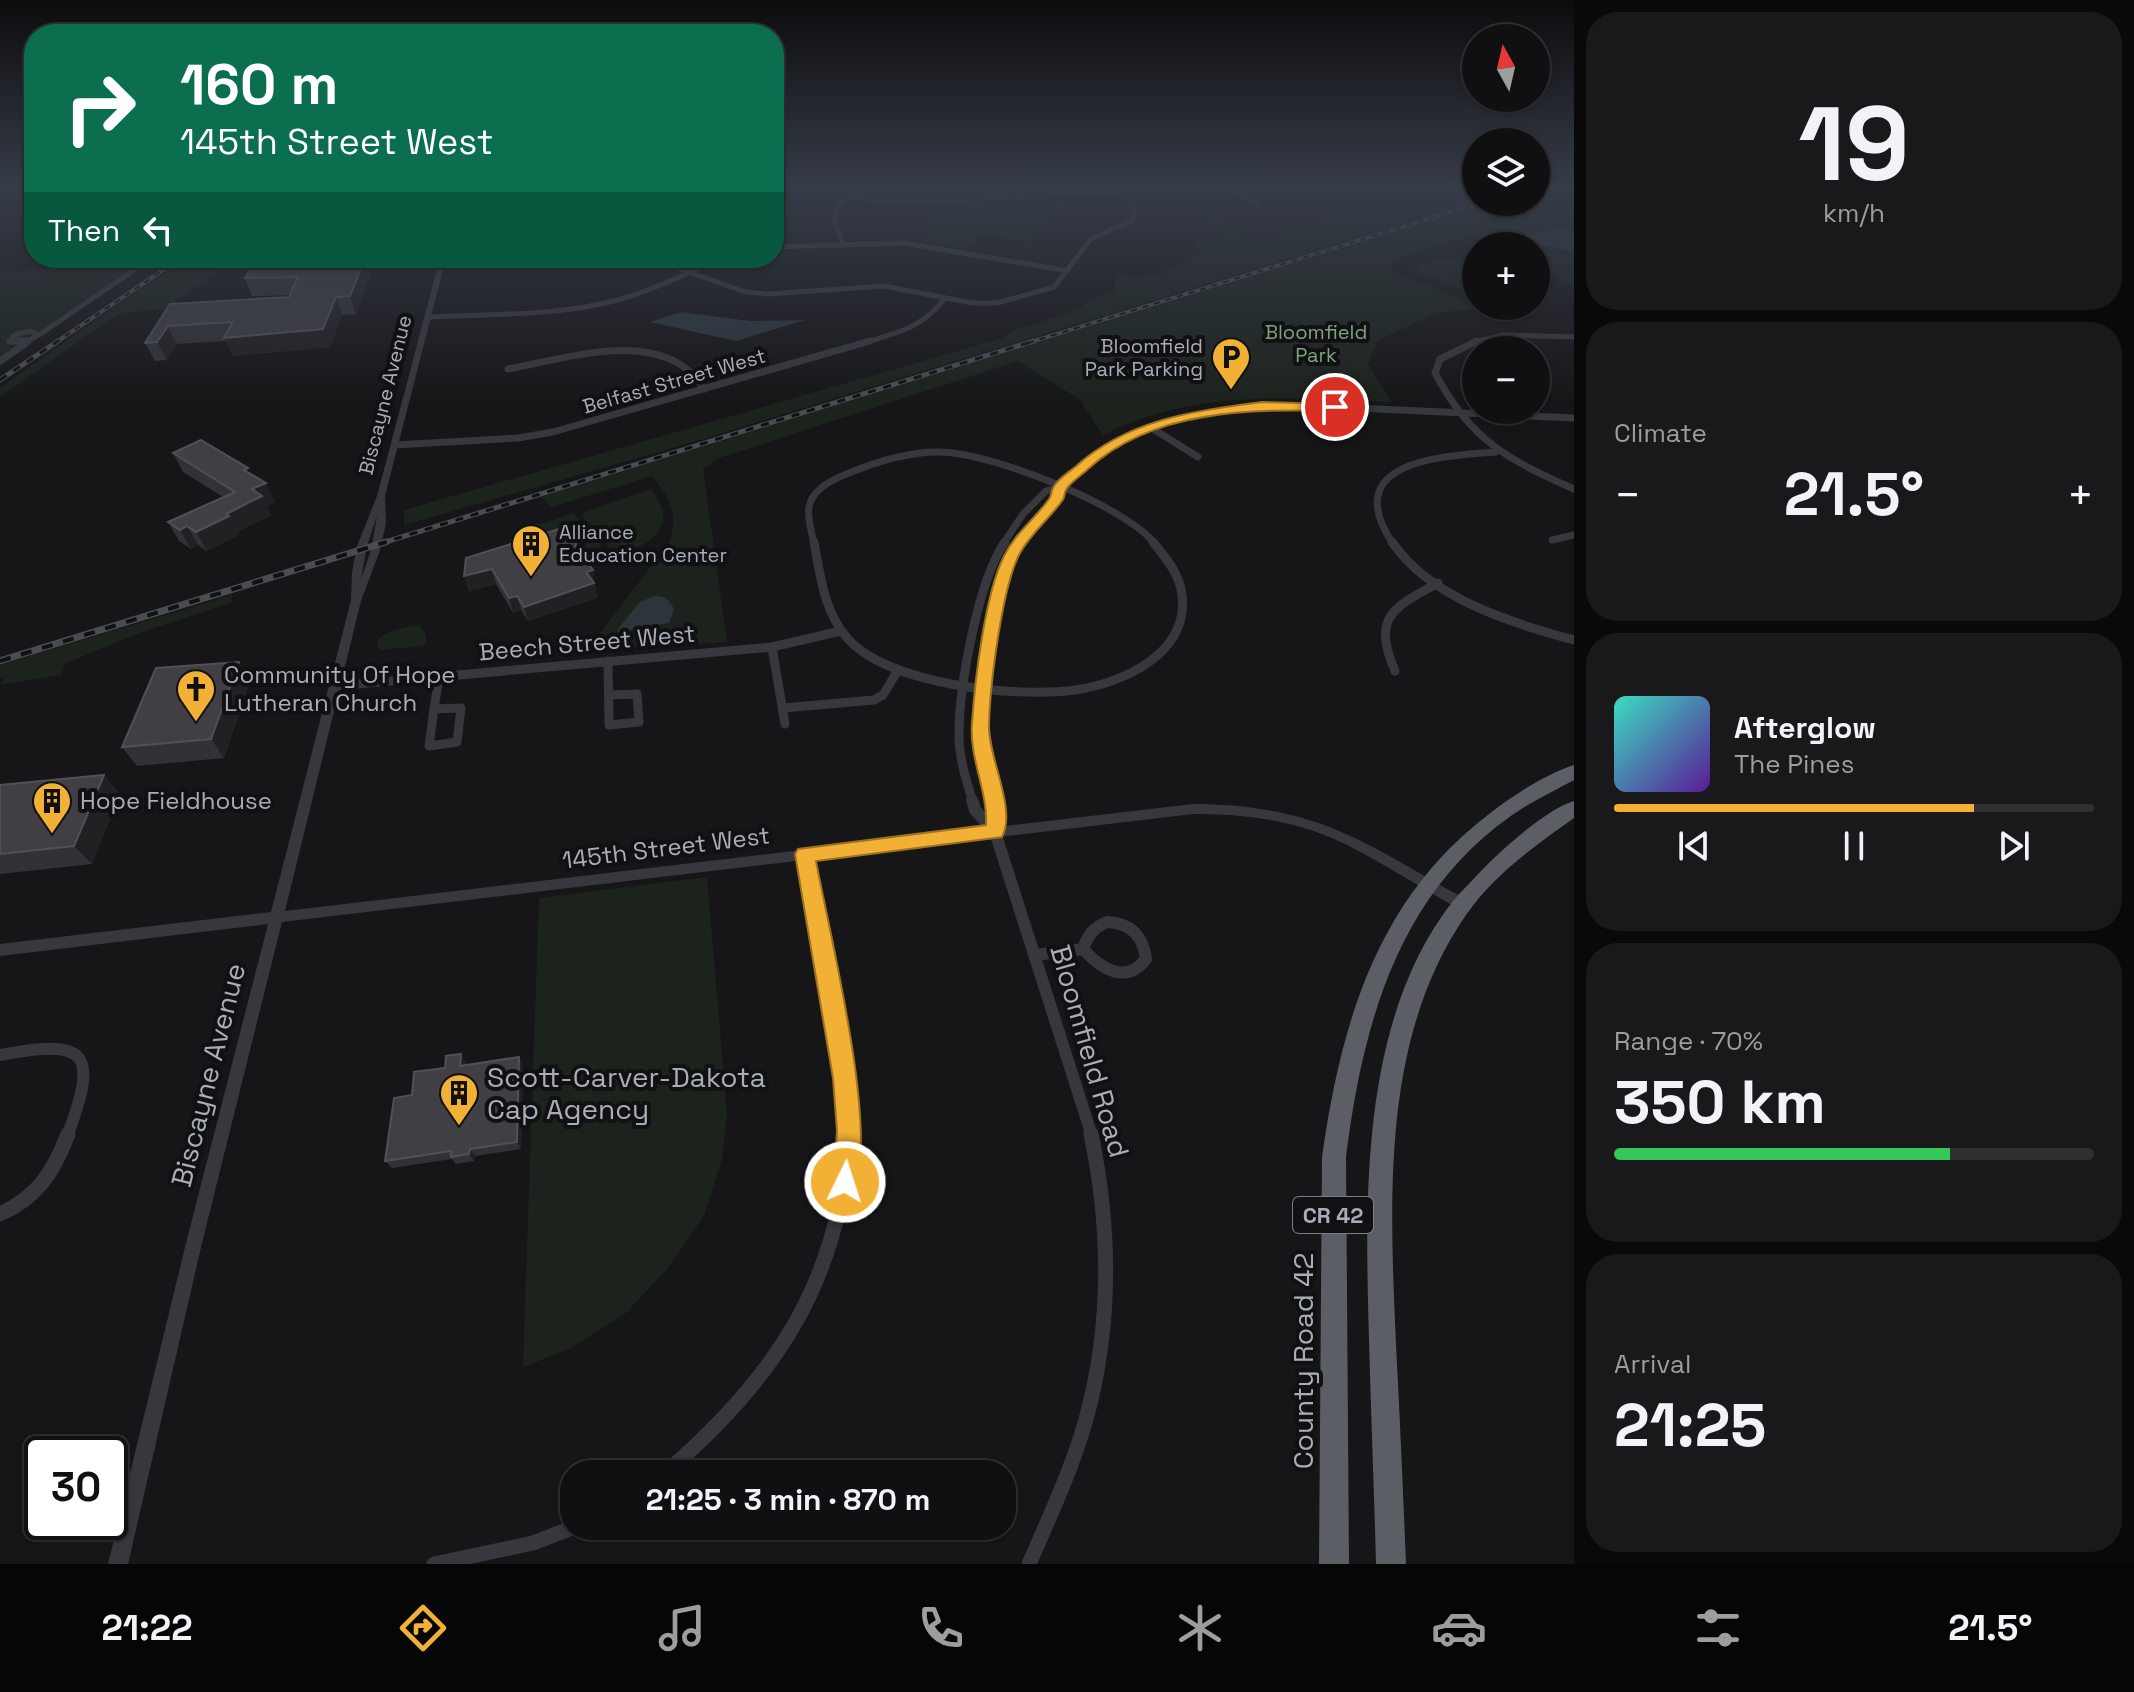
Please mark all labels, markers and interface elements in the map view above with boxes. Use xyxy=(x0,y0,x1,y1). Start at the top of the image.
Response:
north arrow xyxy=(1462,24,1550,112)
map controls xyxy=(1462,24,1550,424)
text: 160 m xyxy=(180,49,338,120)
icon: right xyxy=(48,56,152,160)
text: 19 xyxy=(1798,78,1910,210)
text: 145th Street West xyxy=(180,119,493,165)
button: layers xyxy=(1462,128,1550,216)
text: km/h xyxy=(1823,196,1885,230)
icon: left xyxy=(136,208,180,252)
text: Then xyxy=(48,211,120,250)
button: + xyxy=(1462,232,1550,320)
street label: Biscayne Avenue xyxy=(353,312,417,478)
park label: Bloomfield Park xyxy=(1265,319,1367,368)
place label: Bloomfield Park Parking xyxy=(1085,333,1203,382)
parking icon: Bloomfield Park Parking xyxy=(1210,336,1252,391)
button: − xyxy=(1462,336,1550,424)
street label: Belfast Street West xyxy=(579,342,769,420)
pin xyxy=(1301,373,1369,441)
icon: arrive xyxy=(1313,385,1357,429)
text: Climate xyxy=(1614,416,1707,450)
text: 21.5° xyxy=(1784,456,1924,533)
text: − xyxy=(1614,467,1641,523)
text: + xyxy=(2067,467,2094,523)
place label: Alliance Education Center xyxy=(559,519,727,568)
building icon: Alliance Education Center xyxy=(510,523,552,578)
street label: Beech Street West xyxy=(477,618,696,667)
place label: Community Of Hope Lutheran Church xyxy=(224,659,456,718)
church icon: Community Of Hope Lutheran Church xyxy=(175,668,217,723)
text: Afterglow xyxy=(1734,708,1876,747)
text: The Pines xyxy=(1734,747,1854,781)
building icon: Hope Fieldhouse xyxy=(31,780,73,835)
place label: Hope Fieldhouse xyxy=(80,785,272,816)
street label: 145th Street West xyxy=(560,819,772,876)
icon: previous xyxy=(1672,824,1716,868)
icon: pause xyxy=(1832,824,1876,868)
icon: next xyxy=(1992,824,2036,868)
street label: Bloomfield Road xyxy=(1042,940,1138,1162)
street label: Biscayne Avenue xyxy=(163,959,253,1191)
text: Range · 70% xyxy=(1614,1024,1763,1058)
place label: Scott-Carver-Dakota Cap Agency xyxy=(487,1059,766,1127)
text: 350 km xyxy=(1614,1064,1826,1141)
building icon: Scott-Carver-Dakota Cap Agency xyxy=(438,1072,480,1127)
position arrow xyxy=(803,1140,887,1224)
road number: CR 42 xyxy=(1293,1197,1373,1233)
street label: County Road 42 xyxy=(1285,1253,1321,1469)
text: Arrival xyxy=(1614,1347,1691,1381)
text: 21:25 xyxy=(1614,1387,1766,1464)
speed limit sign: 30 xyxy=(24,1436,128,1540)
text: 21:25 · 3 min · 870 m xyxy=(646,1480,930,1519)
icon: directions xyxy=(395,1600,451,1656)
icon: music xyxy=(654,1600,710,1656)
icon: phone xyxy=(913,1600,969,1656)
icon: climate xyxy=(1172,1600,1228,1656)
icon: car xyxy=(1431,1600,1487,1656)
icon: filters xyxy=(1690,1600,1746,1656)
text: 21:22 xyxy=(101,1605,193,1651)
text: 21.5° xyxy=(1948,1605,2033,1651)

